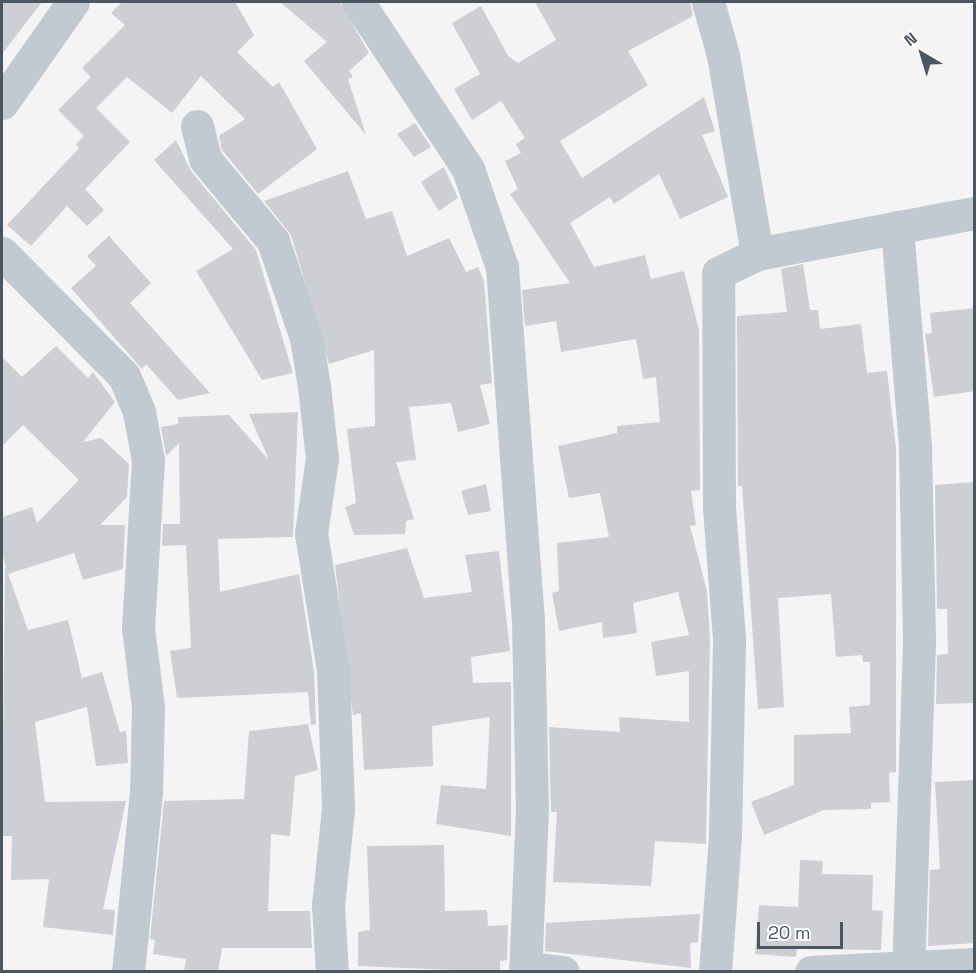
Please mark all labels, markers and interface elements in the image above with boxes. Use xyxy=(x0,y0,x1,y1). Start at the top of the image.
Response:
north arrow xyxy=(892,24,952,84)
text: N xyxy=(900,28,921,51)
scale bar xyxy=(760,910,846,948)
text: 20 m xyxy=(768,921,811,944)

